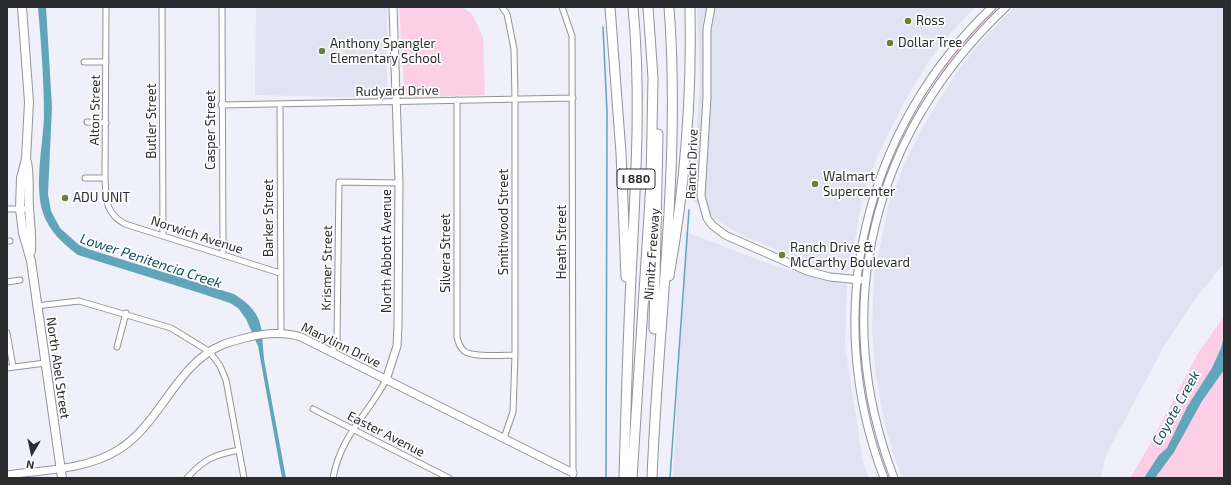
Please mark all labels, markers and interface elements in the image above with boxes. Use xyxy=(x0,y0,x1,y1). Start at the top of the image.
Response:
place label: Ross xyxy=(916,13,945,29)
marker: Ross xyxy=(903,16,913,26)
place label: Dollar Tree xyxy=(898,35,962,51)
place label: Anthony Spangler Elementary School xyxy=(330,36,441,67)
marker: Dollar Tree xyxy=(885,38,895,48)
marker: Anthony Spangler Elementary School xyxy=(317,46,327,56)
street label: Alton Street xyxy=(87,74,103,146)
street label: Rudyard Drive xyxy=(355,82,439,100)
street label: Butler Street xyxy=(144,83,160,159)
street label: Casper Street xyxy=(203,90,219,170)
street label: Ranch Drive xyxy=(683,129,701,199)
street label: Smithwood Street xyxy=(496,169,512,275)
road number: I 880 xyxy=(617,169,655,189)
place label: Walmart Supercenter xyxy=(823,169,895,200)
street label: Barker Street xyxy=(261,179,277,257)
marker: Walmart Supercenter xyxy=(810,179,820,189)
street label: North Abbott Avenue xyxy=(379,189,395,313)
place label: ADU UNIT xyxy=(73,190,130,206)
marker: ADU UNIT xyxy=(60,193,70,203)
street label: Heath Street xyxy=(554,205,570,279)
street label: Nimitz Freeway xyxy=(641,208,663,300)
street label: Norwich Avenue xyxy=(149,213,245,257)
street label: Silvera Street xyxy=(438,213,454,293)
street label: Krismer Street xyxy=(318,225,336,311)
water label: Lower Penitencia Creek xyxy=(78,230,224,292)
place label: Ranch Drive & McCarthy Boulevard xyxy=(790,240,910,271)
marker: Ranch Drive & McCarthy Boulevard xyxy=(777,250,787,260)
street label: North Abel Street xyxy=(43,316,73,420)
street label: Marylinn Drive xyxy=(299,319,383,371)
water label: Coyote Creek xyxy=(1149,368,1203,448)
street label: Easter Avenue xyxy=(345,408,427,460)
north arrow xyxy=(12,433,52,473)
text: N xyxy=(25,458,35,472)

